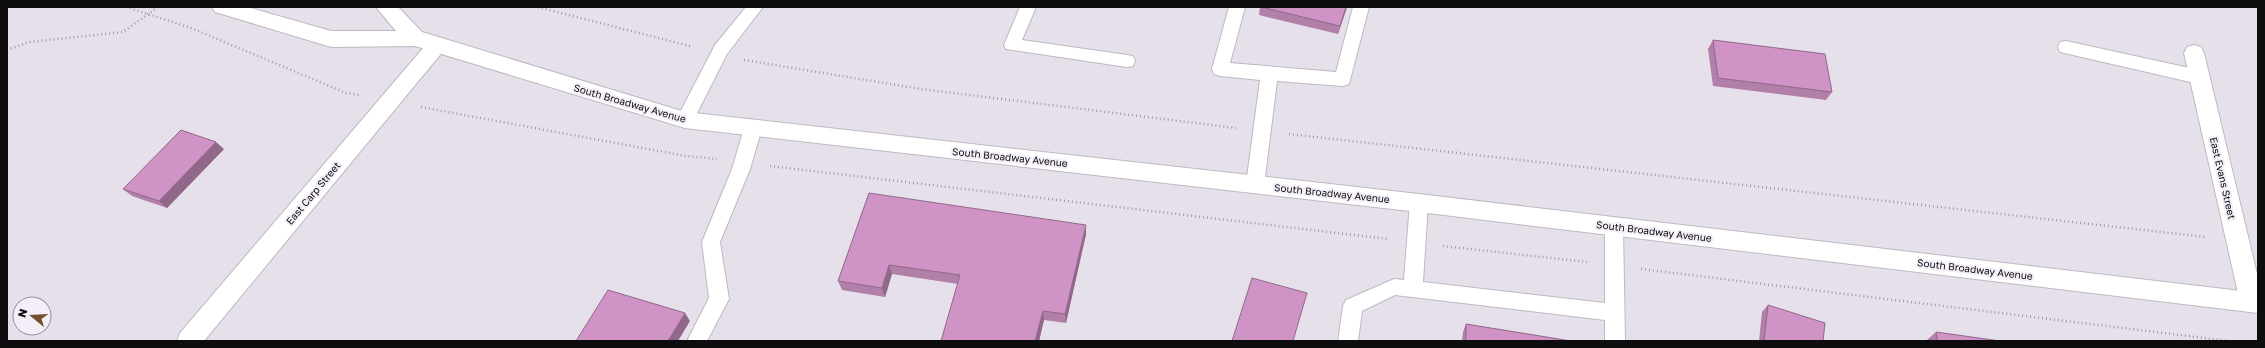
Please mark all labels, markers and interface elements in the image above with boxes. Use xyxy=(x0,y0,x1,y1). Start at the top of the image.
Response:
street label: South Broadway Avenue xyxy=(573,81,688,125)
street label: East Evans Street xyxy=(2208,136,2238,220)
street label: South Broadway Avenue xyxy=(952,145,1069,169)
street label: East Carp Street xyxy=(283,159,343,227)
street label: South Broadway Avenue xyxy=(1274,181,1391,205)
street label: South Broadway Avenue xyxy=(1596,218,1713,244)
street label: South Broadway Avenue xyxy=(1917,256,2034,282)
north arrow xyxy=(12,296,52,336)
text: N xyxy=(15,307,29,319)

